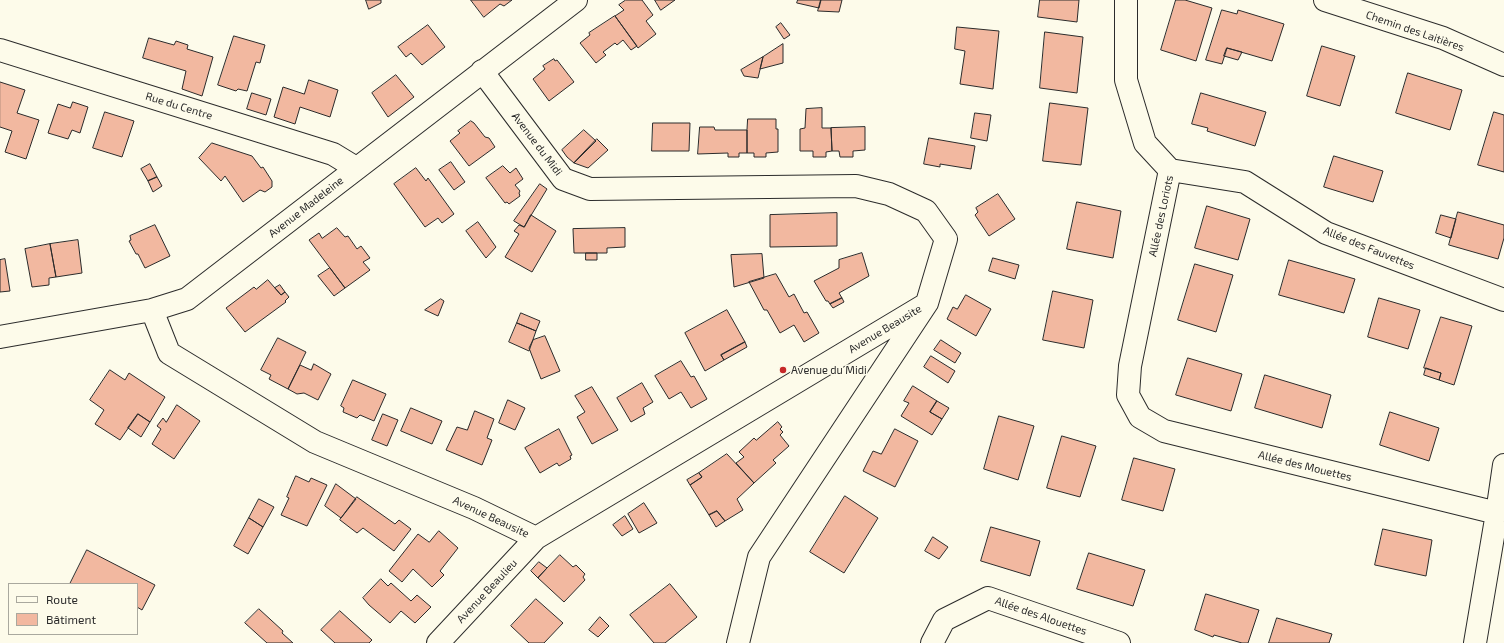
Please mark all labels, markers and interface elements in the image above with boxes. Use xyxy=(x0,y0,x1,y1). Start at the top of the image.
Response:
street label: Chemin des Laitières xyxy=(1364,8,1466,54)
street label: Rue du Centre xyxy=(144,90,214,122)
street label: Avenue du Midi xyxy=(509,110,565,178)
street label: Avenue Madeleine xyxy=(266,174,346,240)
street label: Allée des Loriots xyxy=(1146,174,1176,258)
street label: Allée des Fauvettes xyxy=(1321,224,1417,272)
street label: Avenue Beausite xyxy=(846,302,924,356)
place label: Avenue du Midi xyxy=(791,363,867,377)
marker: Avenue du Midi xyxy=(778,365,788,375)
street label: Allée des Mouettes xyxy=(1257,448,1353,484)
street label: Avenue Beausite xyxy=(451,494,531,540)
street label: Avenue Beaulieu xyxy=(454,556,520,626)
legend xyxy=(8,583,138,635)
text: Route xyxy=(46,592,78,606)
street label: Allée des Alouettes xyxy=(993,594,1089,638)
text: Bâtiment xyxy=(46,612,96,626)

